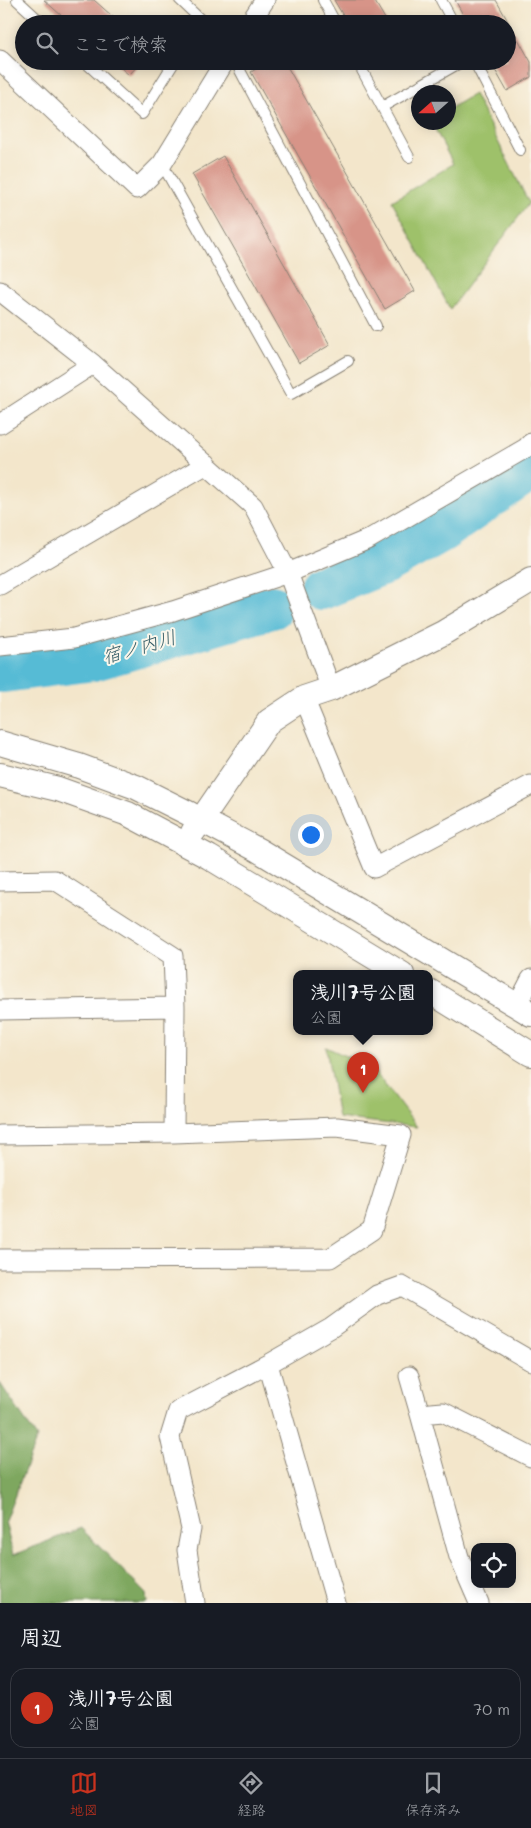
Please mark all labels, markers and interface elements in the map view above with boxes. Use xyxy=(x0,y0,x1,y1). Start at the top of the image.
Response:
search box xyxy=(15,15,516,70)
icon: search xyxy=(33,29,61,57)
text: ここで検索 xyxy=(73,31,168,56)
north arrow xyxy=(411,85,456,130)
water label: 宿ノ内川 xyxy=(99,624,179,668)
your location xyxy=(298,822,324,848)
popup xyxy=(293,970,433,1035)
text: 浅川7号公園 xyxy=(310,979,416,1004)
text: 公園 xyxy=(310,1006,342,1027)
pin: 1 xyxy=(347,1052,379,1093)
map controls xyxy=(471,1543,516,1588)
button: locate xyxy=(471,1543,516,1588)
text: 周辺 xyxy=(20,1623,62,1650)
text: 浅川7号公園 xyxy=(68,1685,174,1710)
text: 1 xyxy=(33,1698,41,1719)
text: 70 m xyxy=(473,1698,510,1719)
text: 公園 xyxy=(68,1712,100,1733)
tab: 地図 xyxy=(70,1769,98,1819)
tab: 経路 xyxy=(237,1769,265,1819)
tab: 保存済み xyxy=(405,1769,461,1819)

